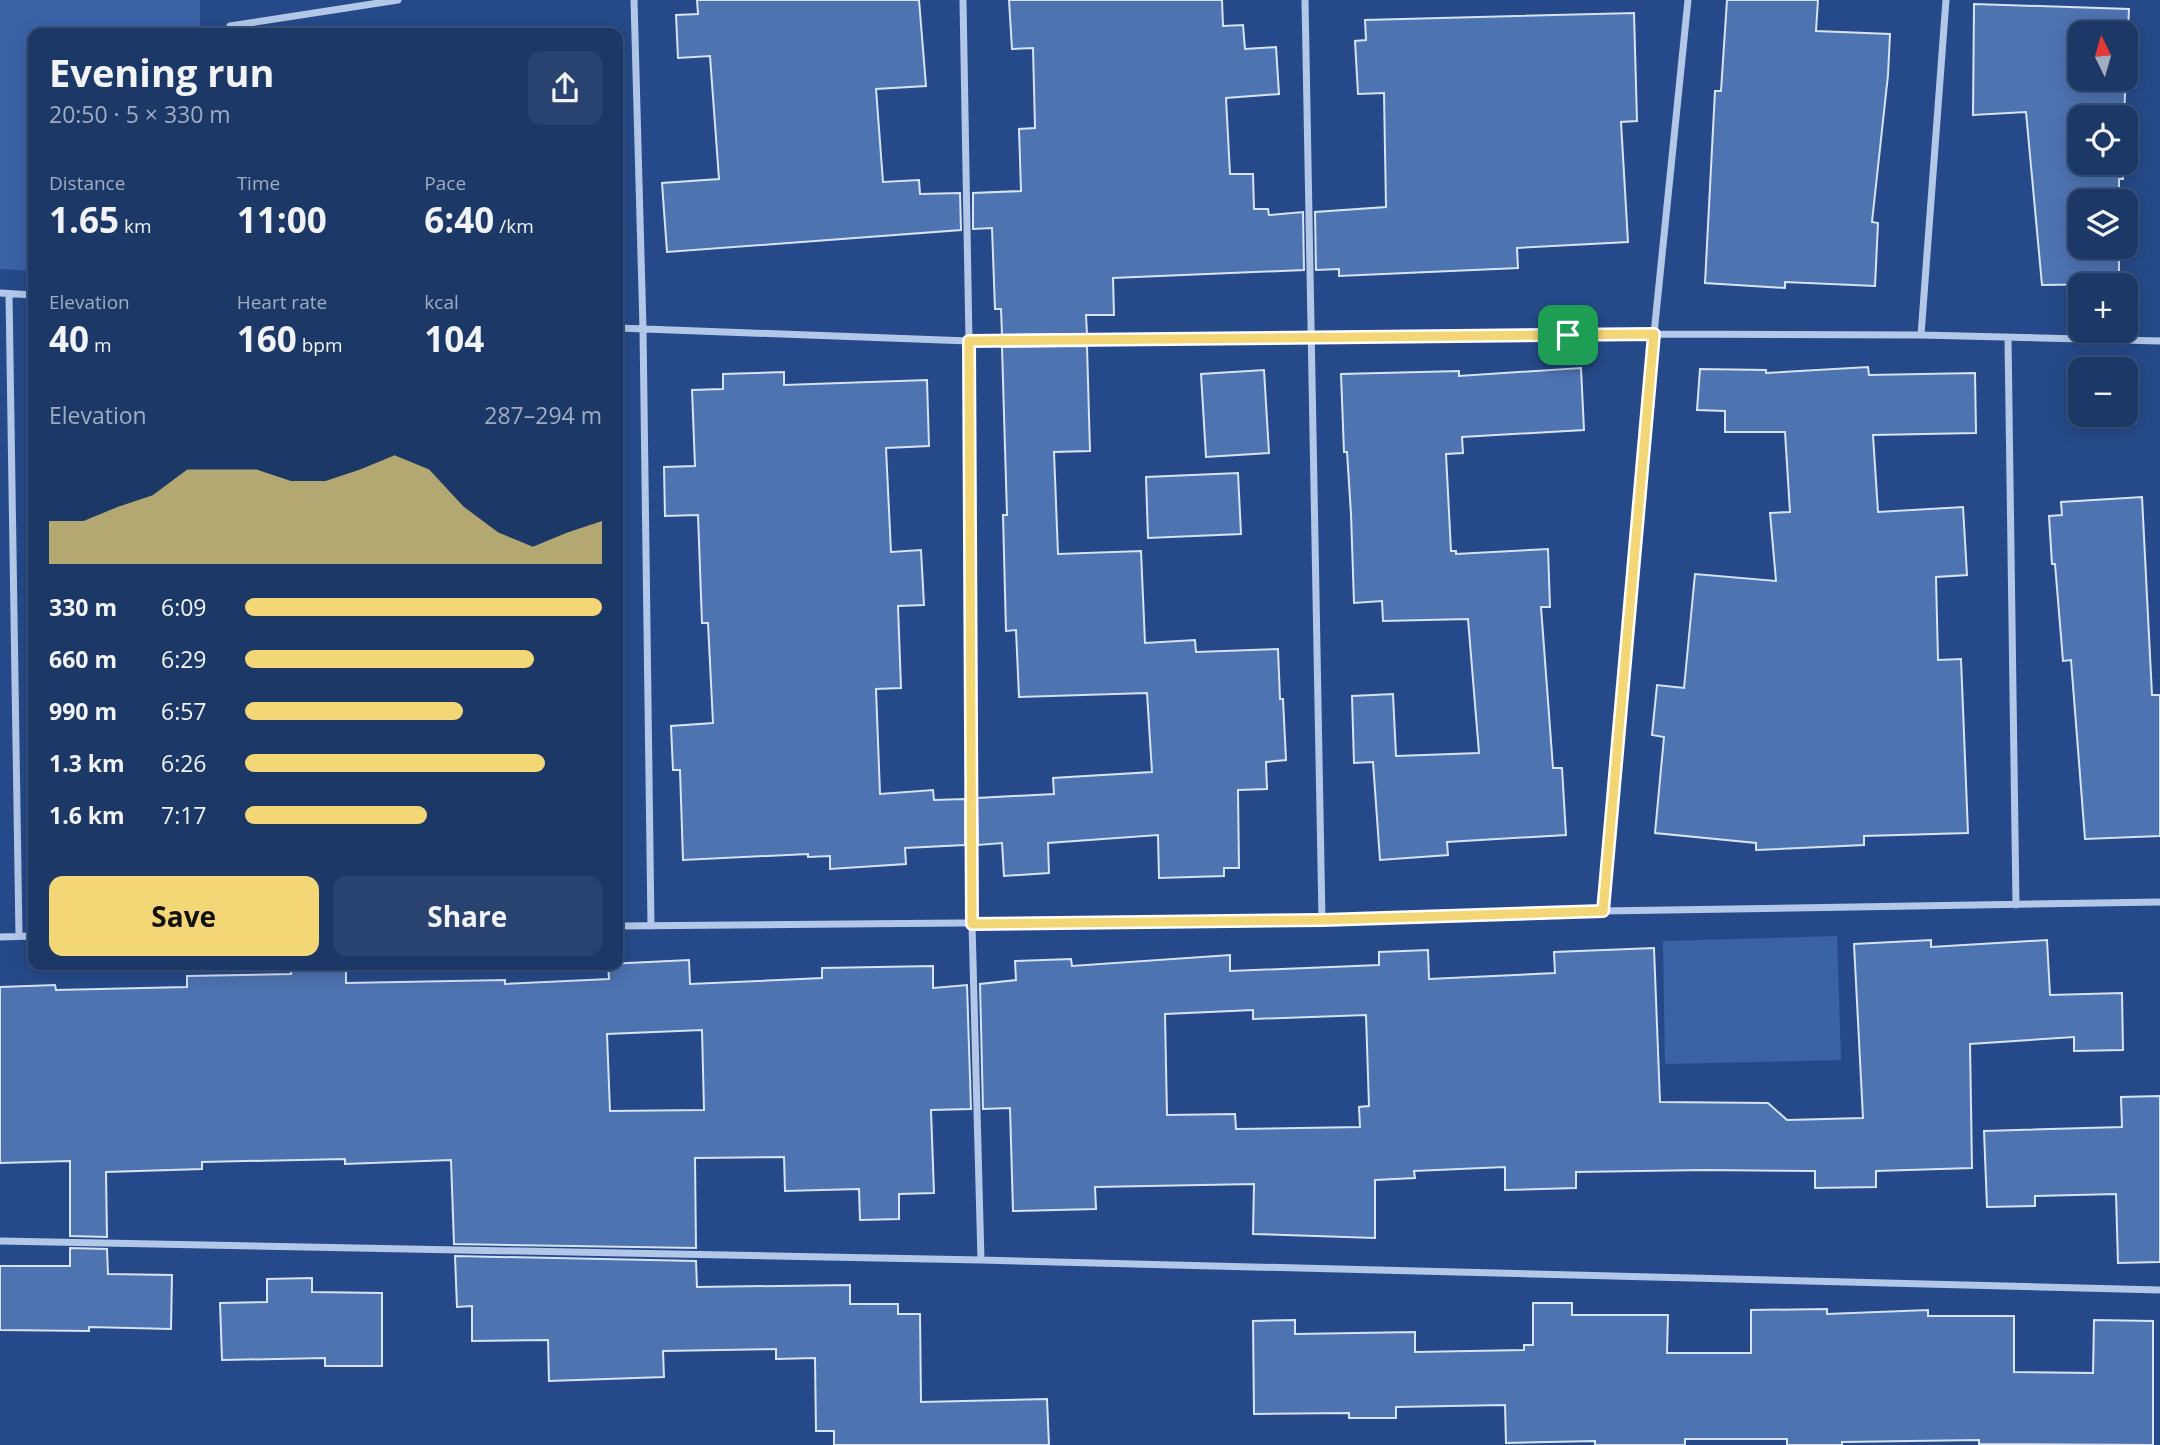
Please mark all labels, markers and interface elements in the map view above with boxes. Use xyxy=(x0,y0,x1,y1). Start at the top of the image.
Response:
north arrow xyxy=(2068,21,2138,91)
map controls xyxy=(2068,21,2138,427)
text: Evening run xyxy=(49,46,274,98)
button: share xyxy=(528,51,602,125)
text: 20:50 · 5 × 330 m xyxy=(49,98,231,130)
button: locate xyxy=(2068,105,2138,175)
text: Distance xyxy=(49,170,125,196)
text: Time xyxy=(237,170,280,196)
text: Pace xyxy=(424,170,466,196)
button: layers xyxy=(2068,189,2138,259)
text: 1.65 xyxy=(49,196,119,243)
text: 11:00 xyxy=(237,196,327,243)
text: 6:40 xyxy=(424,196,494,243)
text: km xyxy=(119,213,152,239)
text: /km xyxy=(494,213,534,239)
button: + xyxy=(2068,273,2138,343)
text: Elevation xyxy=(49,289,130,315)
text: Heart rate xyxy=(237,289,327,315)
text: kcal xyxy=(424,289,459,315)
pin xyxy=(1538,305,1598,365)
text: 40 xyxy=(49,315,89,362)
text: 160 xyxy=(237,315,297,362)
text: 104 xyxy=(424,315,484,362)
icon: arrive xyxy=(1549,316,1587,354)
text: m xyxy=(89,332,112,358)
text: bpm xyxy=(297,332,342,358)
button: − xyxy=(2068,357,2138,427)
text: Elevation xyxy=(49,399,147,431)
text: 287–294 m xyxy=(484,399,602,431)
text: 330 m xyxy=(49,591,117,623)
text: 6:09 xyxy=(161,591,207,623)
text: 660 m xyxy=(49,643,117,675)
text: 6:29 xyxy=(161,643,207,675)
text: 990 m xyxy=(49,695,117,727)
text: 6:57 xyxy=(161,695,207,727)
text: 1.3 km xyxy=(49,747,125,779)
text: 6:26 xyxy=(161,747,207,779)
text: 1.6 km xyxy=(49,799,125,831)
text: 7:17 xyxy=(161,799,207,831)
button: Save xyxy=(49,876,319,956)
button: Share xyxy=(333,876,602,956)

